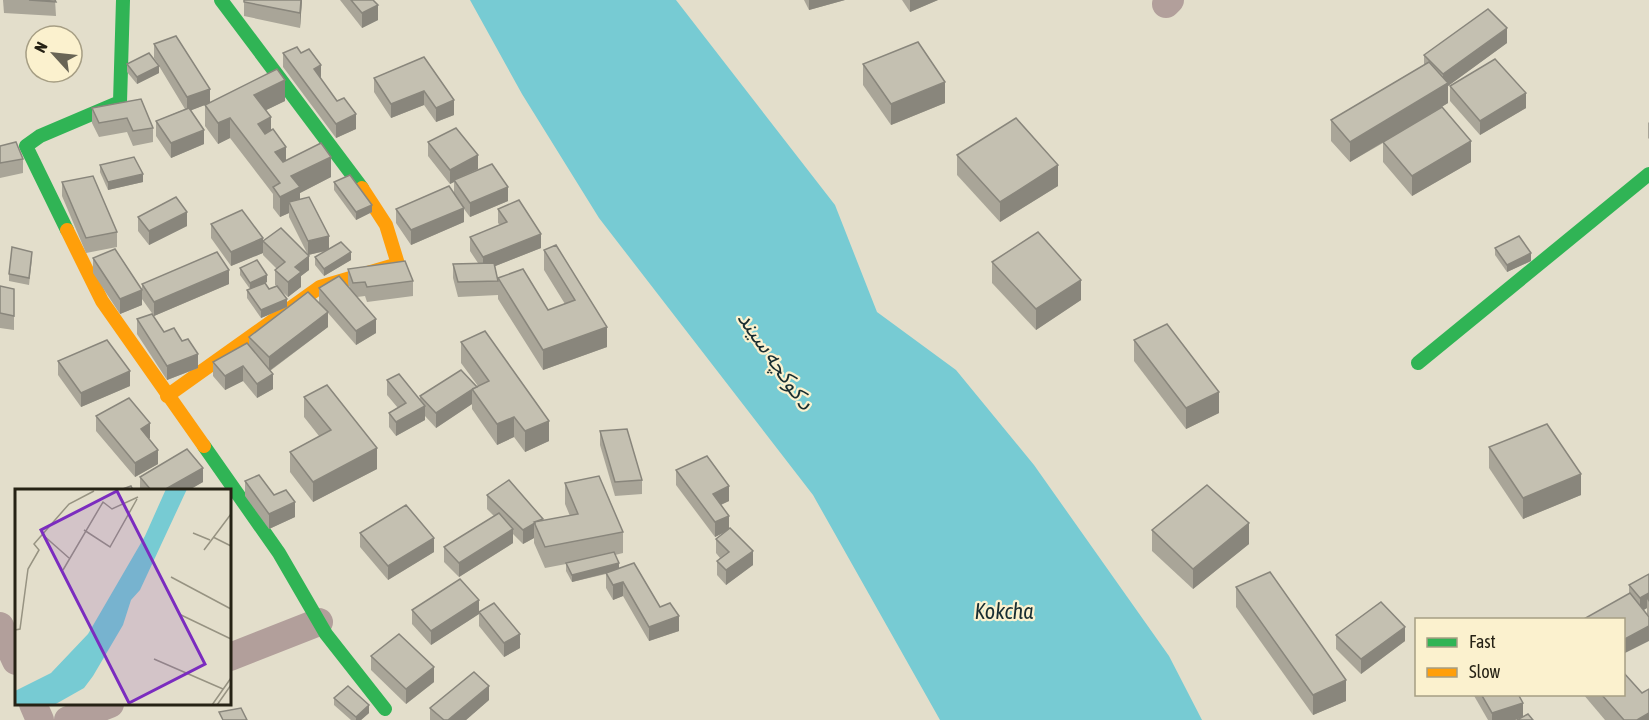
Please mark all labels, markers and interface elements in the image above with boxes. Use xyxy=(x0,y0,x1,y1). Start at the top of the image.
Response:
north arrow xyxy=(24,24,84,84)
text: N xyxy=(30,39,51,55)
water label: د کوکچه سیند xyxy=(731,306,820,416)
inset map xyxy=(15,489,231,705)
water label: Kokcha xyxy=(975,598,1033,624)
legend xyxy=(1415,618,1625,696)
text: Fast xyxy=(1469,631,1496,652)
text: Slow xyxy=(1469,661,1500,682)

